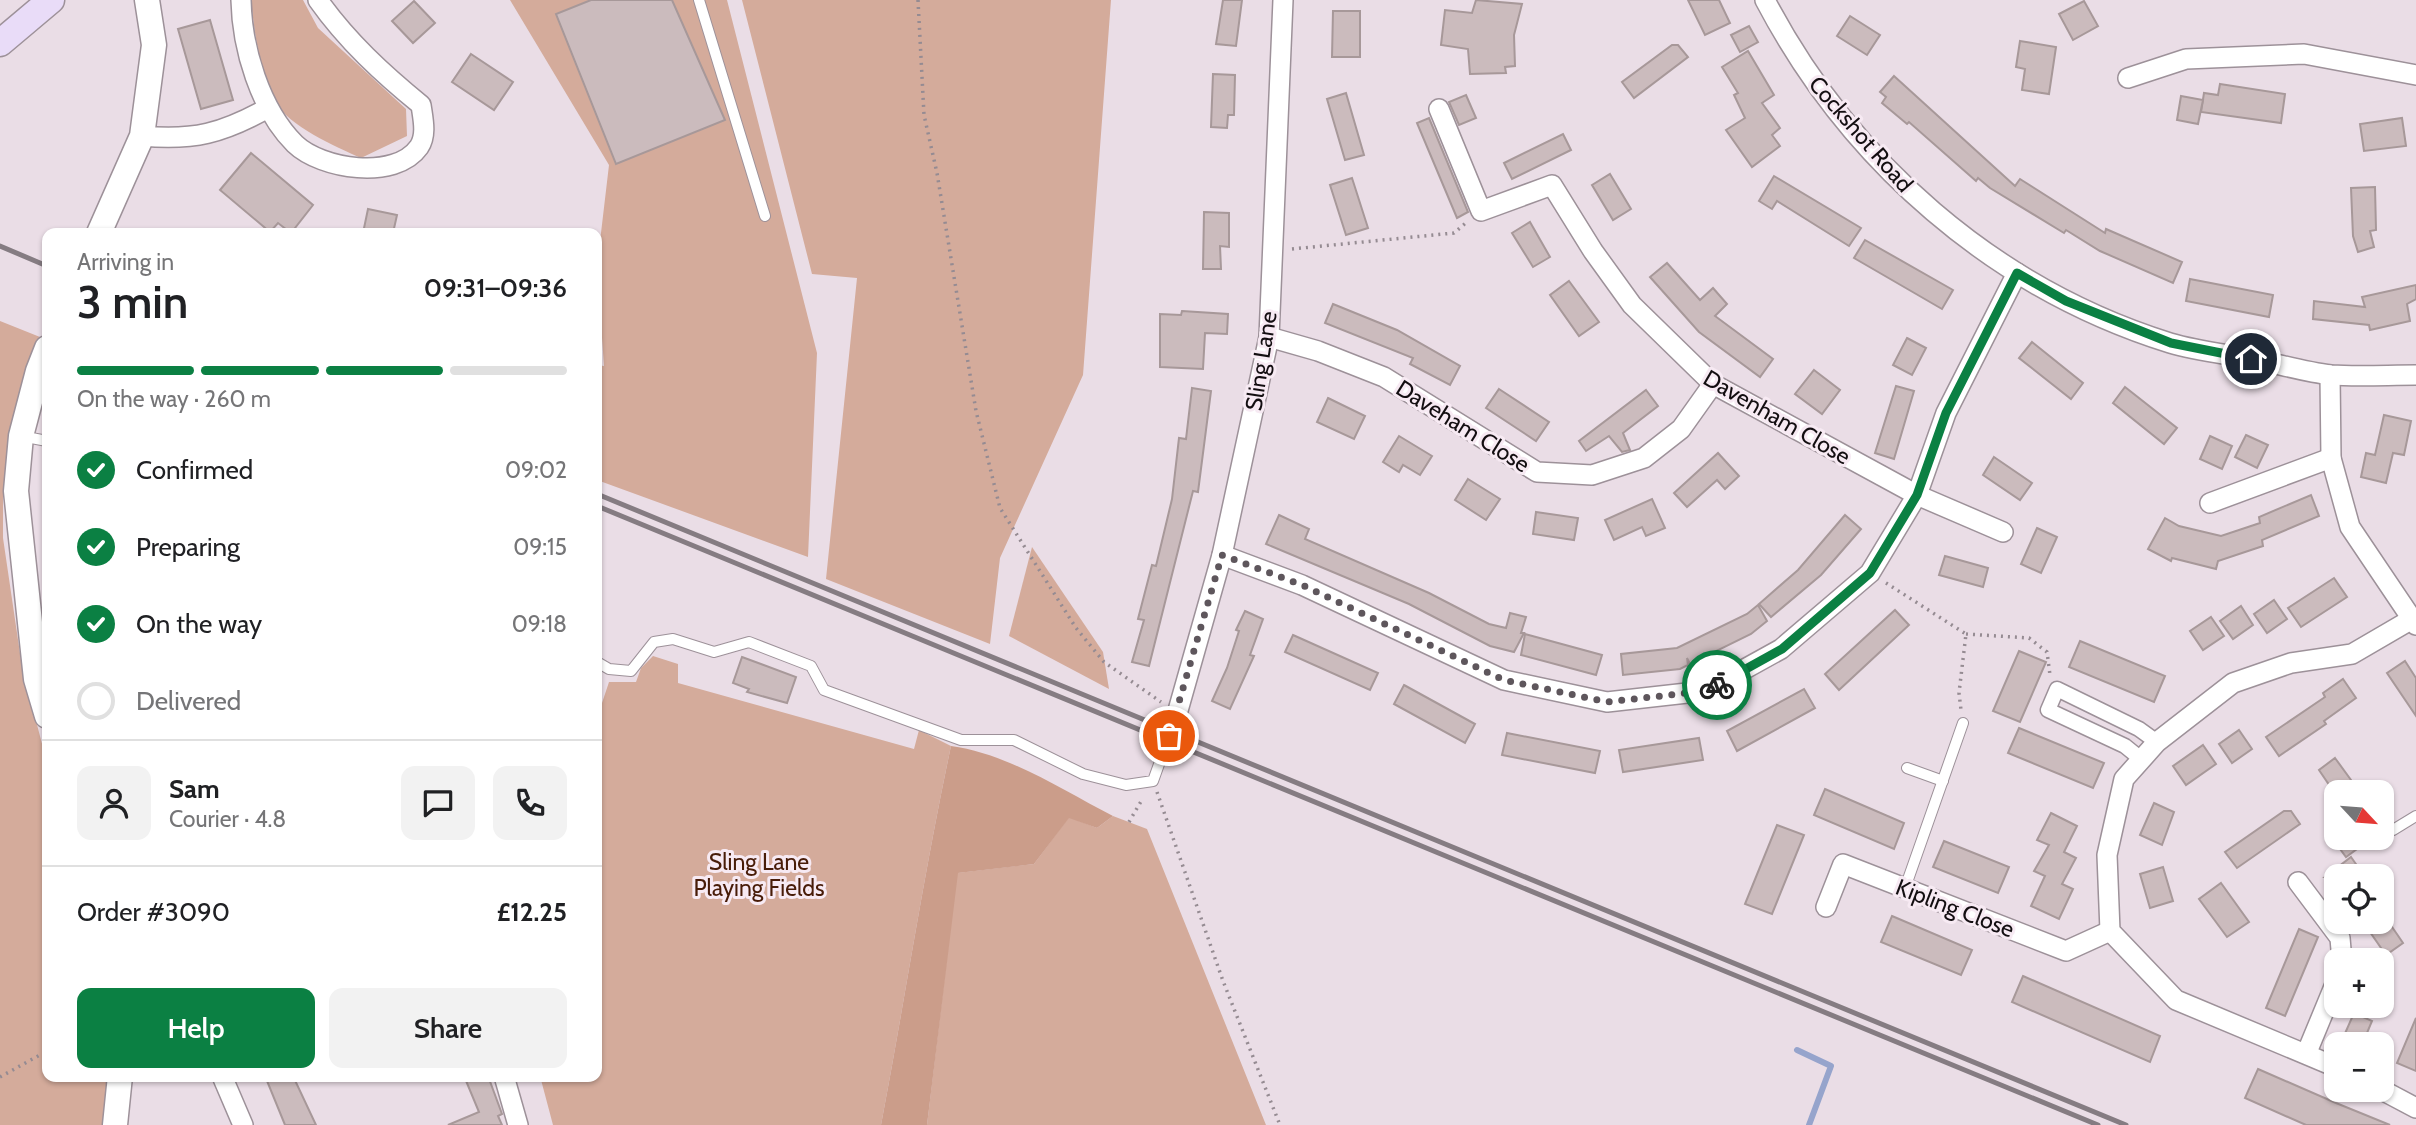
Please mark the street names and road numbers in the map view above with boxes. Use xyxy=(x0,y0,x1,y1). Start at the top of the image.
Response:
street label: Cockshot Road xyxy=(1803,70,1919,198)
street label: Sling Lane xyxy=(1239,309,1283,413)
street label: Davenham Close xyxy=(1698,364,1856,471)
street label: Daveham Close xyxy=(1391,374,1535,478)
street label: Kipling Close xyxy=(1892,873,2018,943)

